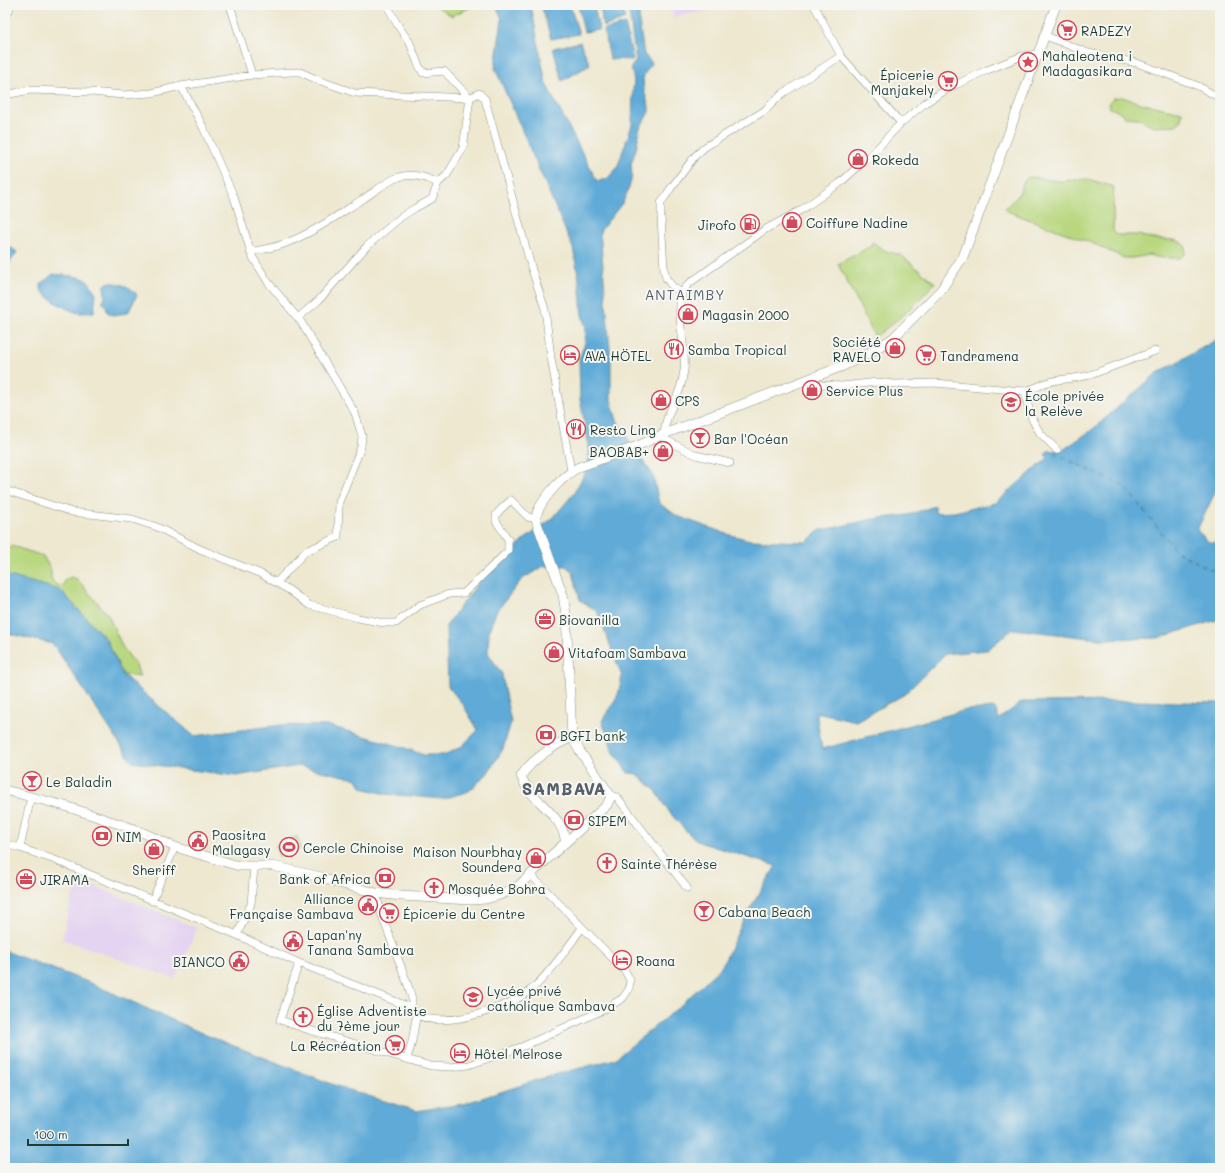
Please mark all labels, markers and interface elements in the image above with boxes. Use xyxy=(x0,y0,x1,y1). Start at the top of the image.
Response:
supermarket icon: RADEZY xyxy=(1056,19,1078,41)
place label: RADEZY xyxy=(1081,22,1132,39)
place label: Mahaleotena i Madagasikara xyxy=(1042,47,1132,79)
place icon: Mahaleotena i Madagasikara xyxy=(1017,51,1039,73)
place label: Épicerie Manjakely xyxy=(871,66,934,98)
supermarket icon: Épicerie Manjakely xyxy=(937,70,959,92)
shop icon: Rokeda xyxy=(847,148,869,170)
place label: Rokeda xyxy=(872,151,919,168)
shop icon: Coiffure Nadine xyxy=(781,211,803,233)
fuel station icon: Jirofo xyxy=(739,213,761,235)
place label: Coiffure Nadine xyxy=(806,214,908,231)
place label: Jirofo xyxy=(698,216,736,233)
district label: ANTAIMBY xyxy=(645,285,725,304)
shop icon: Magasin 2000 xyxy=(677,303,699,325)
place label: Magasin 2000 xyxy=(702,306,789,323)
place label: Société RAVELO xyxy=(833,333,881,365)
shop icon: Société RAVELO xyxy=(884,337,906,359)
restaurant icon: Samba Tropical xyxy=(663,338,685,360)
place label: Samba Tropical xyxy=(688,341,787,358)
hotel icon: AVA HÖTEL xyxy=(559,344,581,366)
supermarket icon: Tandramena xyxy=(915,344,937,366)
place label: AVA HÖTEL xyxy=(584,347,652,364)
place label: Tandramena xyxy=(940,347,1019,364)
shop icon: Service Plus xyxy=(801,379,823,401)
place label: Service Plus xyxy=(826,382,903,399)
place label: École privée la Relève xyxy=(1025,387,1104,419)
shop icon: CPS xyxy=(650,389,672,411)
school or university icon: École privée la Relève xyxy=(1000,391,1022,413)
place label: CPS xyxy=(675,392,700,409)
restaurant icon: Resto Ling xyxy=(565,418,587,440)
place label: Resto Ling xyxy=(590,421,656,438)
bar icon: Bar l'Océan xyxy=(689,427,711,449)
place label: Bar l'Océan xyxy=(714,430,788,447)
shop icon: BAOBAB+ xyxy=(652,440,674,462)
place label: BAOBAB+ xyxy=(589,443,649,460)
office icon: Biovanilla xyxy=(534,608,556,630)
place label: Biovanilla xyxy=(559,611,620,628)
shop icon: Vitafoam Sambava xyxy=(543,641,565,663)
place label: Vitafoam Sambava xyxy=(568,644,687,661)
bank icon: BGFI bank xyxy=(535,724,557,746)
place label: BGFI bank xyxy=(560,727,625,744)
bar icon: Le Baladin xyxy=(21,770,43,792)
place label: Le Baladin xyxy=(46,773,112,790)
district label: SAMBAVA xyxy=(522,777,606,799)
bank icon: SIPEM xyxy=(563,809,585,831)
place label: SIPEM xyxy=(588,812,627,829)
bank icon: NIM xyxy=(91,825,113,847)
place label: Paositra Malagasy xyxy=(212,826,271,858)
place label: NIM xyxy=(116,828,142,845)
public building icon: Paositra Malagasy xyxy=(187,830,209,852)
sports icon: Cercle Chinoise xyxy=(278,836,300,858)
shop icon: Sheriff xyxy=(143,838,165,860)
place label: Cercle Chinoise xyxy=(303,839,404,856)
place label: Maison Nourbhay Soundera xyxy=(413,843,522,875)
shop icon: Maison Nourbhay Soundera xyxy=(525,847,547,869)
church icon: Sainte Thérèse xyxy=(596,852,618,874)
place label: Sainte Thérèse xyxy=(621,855,717,872)
place label: Sheriff xyxy=(132,861,177,878)
bank icon: Bank of Africa xyxy=(374,867,396,889)
office icon: JIRAMA xyxy=(15,868,37,890)
place label: Bank of Africa xyxy=(279,870,371,887)
place label: JIRAMA xyxy=(40,871,90,888)
church icon: Mosquée Bohra xyxy=(423,877,445,899)
place label: Mosquée Bohra xyxy=(448,880,546,897)
place label: Alliance Française Sambava xyxy=(230,890,354,922)
public building icon: Alliance Française Sambava xyxy=(357,894,379,916)
bar icon: Cabana Beach xyxy=(693,900,715,922)
supermarket icon: Épicerie du Centre xyxy=(378,902,400,924)
place label: Cabana Beach xyxy=(718,903,810,920)
place label: Épicerie du Centre xyxy=(403,905,525,922)
place label: Lapan'ny Tanana Sambava xyxy=(307,926,414,958)
public building icon: Lapan'ny Tanana Sambava xyxy=(282,930,304,952)
hotel icon: Roana xyxy=(611,949,633,971)
public building icon: BIANCO xyxy=(228,950,250,972)
place label: Roana xyxy=(636,952,675,969)
place label: BIANCO xyxy=(173,953,225,970)
place label: Lycée privé catholique Sambava xyxy=(487,982,616,1014)
school or university icon: Lycée privé catholique Sambava xyxy=(462,986,484,1008)
place label: Église Adventiste du 7ème jour xyxy=(317,1002,427,1034)
church icon: Église Adventiste du 7ème jour xyxy=(292,1006,314,1028)
supermarket icon: La Récréation xyxy=(384,1034,406,1056)
place label: La Récréation xyxy=(291,1037,381,1054)
hotel icon: Hôtel Melrose xyxy=(449,1042,471,1064)
place label: Hôtel Melrose xyxy=(474,1045,562,1062)
scale bar xyxy=(28,1121,128,1147)
text: 100 m xyxy=(34,1126,68,1142)

